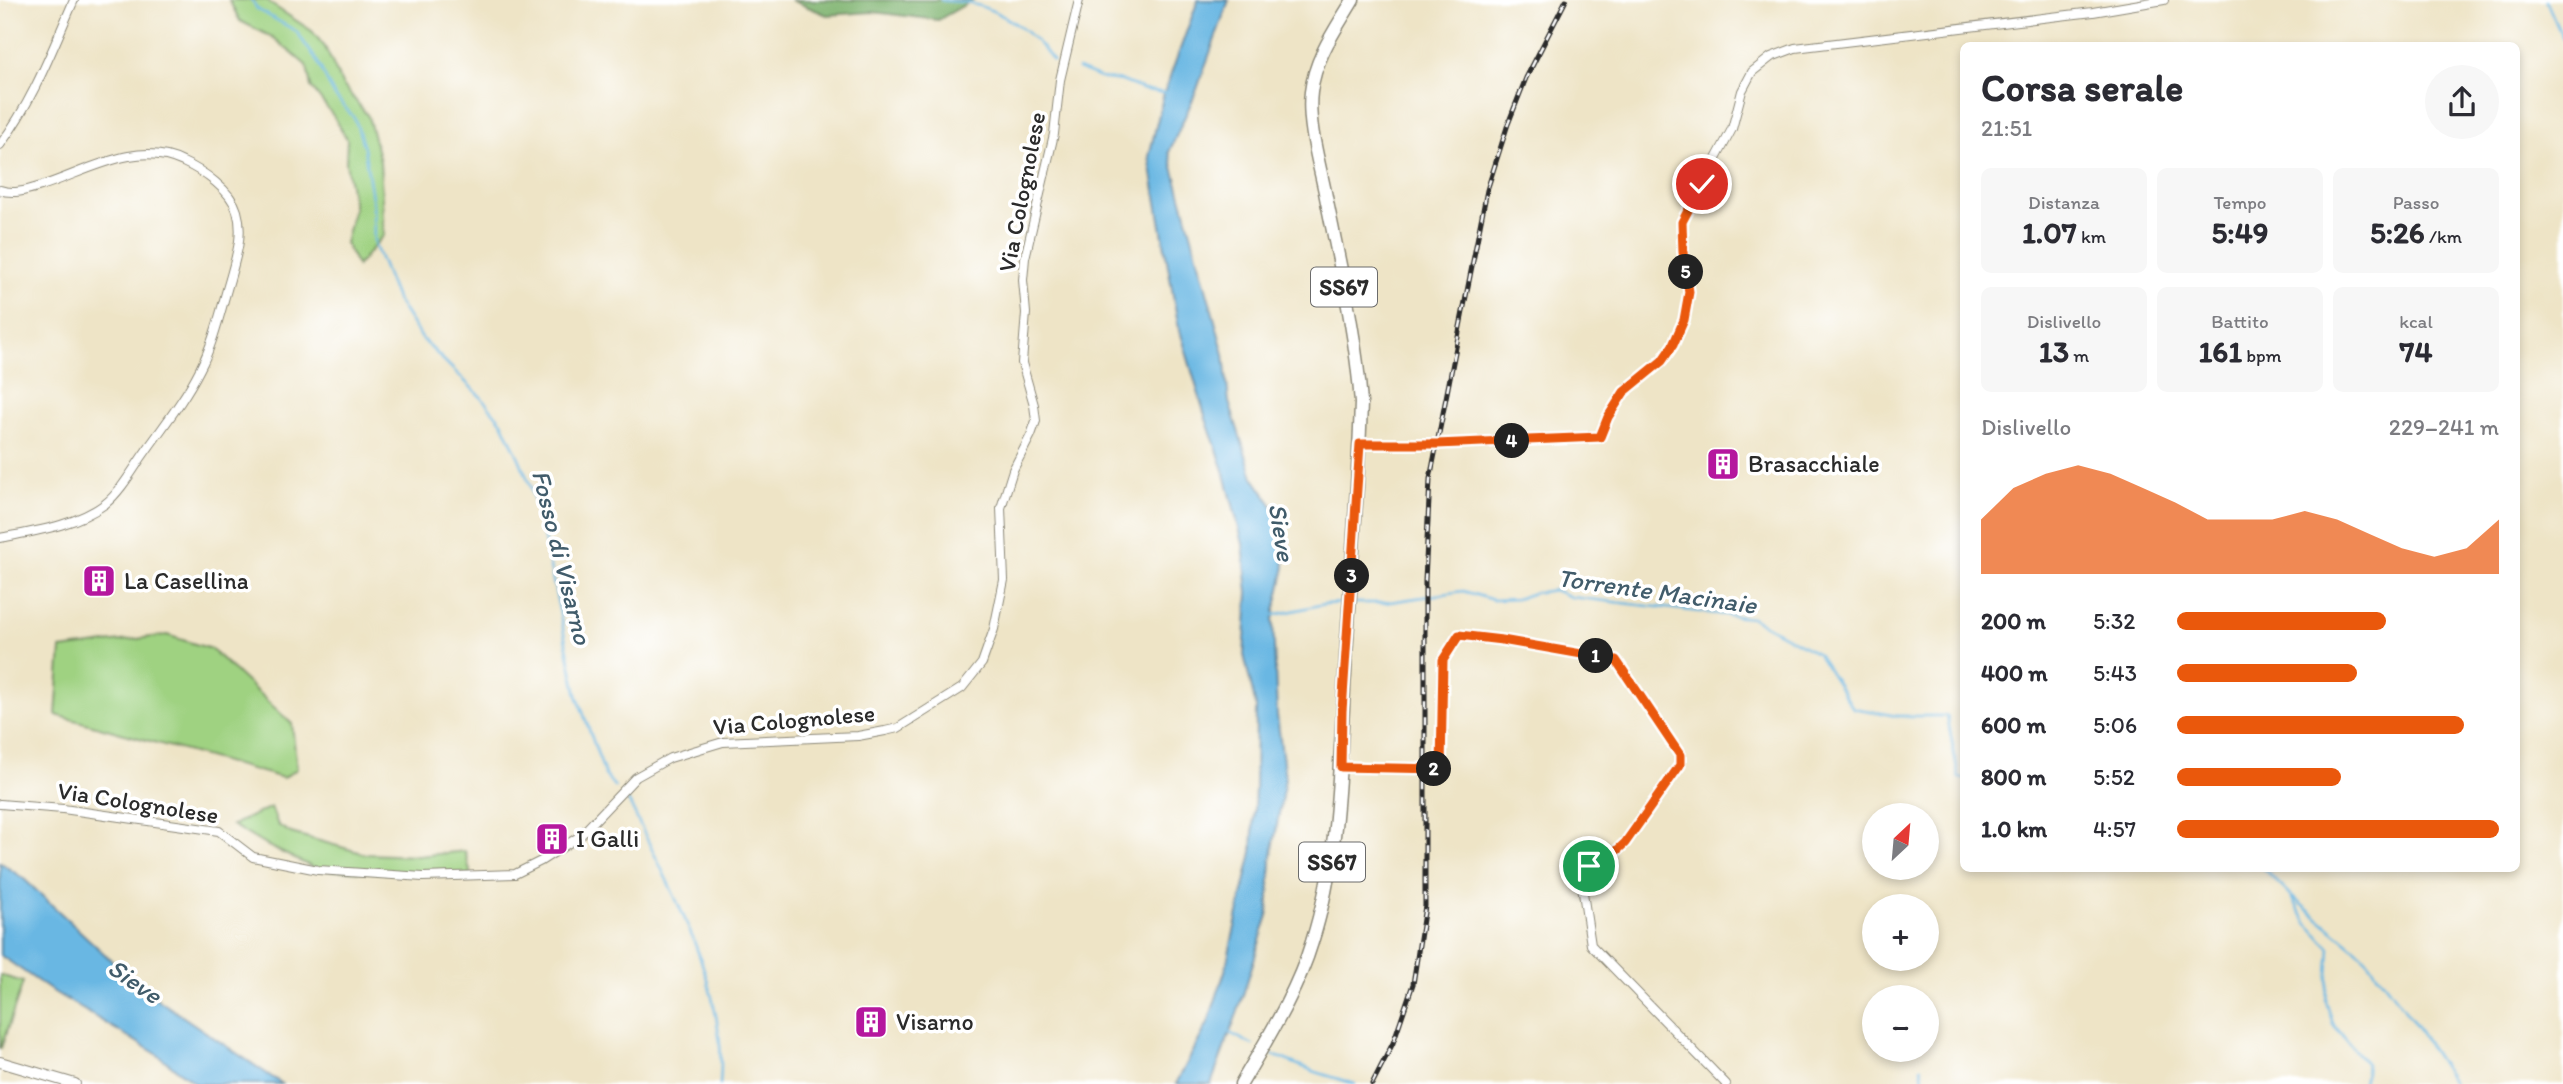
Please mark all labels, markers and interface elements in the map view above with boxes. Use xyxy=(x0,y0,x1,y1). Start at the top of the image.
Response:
text: Corsa serale xyxy=(1981,65,2183,111)
button: share xyxy=(2425,65,2499,139)
street label: Via Colognolese xyxy=(992,109,1051,275)
text: 21:51 xyxy=(1981,114,2032,142)
pin xyxy=(1672,154,1732,214)
icon: check xyxy=(1683,165,1721,203)
text: Distanza xyxy=(2028,191,2100,214)
text: Tempo xyxy=(2214,191,2266,214)
text: Passo xyxy=(2393,191,2439,214)
text: 1.07 xyxy=(2022,214,2077,251)
text: 5:49 xyxy=(2212,214,2268,251)
text: 5:26 xyxy=(2370,214,2425,251)
text: km xyxy=(2077,225,2106,248)
text: /km xyxy=(2425,225,2462,248)
pin: 5 xyxy=(1668,254,1704,290)
text: 5 xyxy=(1681,260,1690,283)
road number: SS67 xyxy=(1311,268,1377,306)
text: Dislivello xyxy=(2027,310,2101,333)
text: Battito xyxy=(2211,310,2269,333)
text: kcal xyxy=(2399,310,2433,333)
text: 13 xyxy=(2039,333,2069,370)
text: 161 xyxy=(2198,333,2242,370)
text: 74 xyxy=(2400,333,2432,370)
text: m xyxy=(2069,344,2089,367)
text: bpm xyxy=(2242,344,2282,367)
text: Dislivello xyxy=(1981,413,2071,441)
text: 229–241 m xyxy=(2389,413,2499,441)
pin: 4 xyxy=(1494,424,1530,458)
text: 4 xyxy=(1506,429,1517,452)
building icon: Brasacchiale xyxy=(1704,445,1742,483)
place label: Brasacchiale xyxy=(1748,449,1880,478)
water label: Fosso di Visarno xyxy=(525,466,599,648)
water label: Sieve xyxy=(1262,501,1303,565)
pin: 3 xyxy=(1334,558,1370,594)
water label: Torrente Macinaie xyxy=(1556,561,1760,621)
building icon: La Casellina xyxy=(80,562,118,600)
text: 3 xyxy=(1346,564,1357,587)
place label: La Casellina xyxy=(124,566,249,595)
text: 200 m xyxy=(1981,607,2046,635)
text: 5:32 xyxy=(2093,607,2135,635)
pin: 1 xyxy=(1578,638,1614,674)
text: 1 xyxy=(1591,644,1600,667)
text: 400 m xyxy=(1981,659,2048,687)
text: 5:43 xyxy=(2093,659,2137,687)
street label: Via Colognolese xyxy=(712,698,876,741)
text: 600 m xyxy=(1981,711,2046,739)
text: 5:06 xyxy=(2093,711,2137,739)
pin: 2 xyxy=(1416,752,1452,786)
text: 2 xyxy=(1429,757,1439,780)
text: 800 m xyxy=(1981,763,2046,791)
text: 5:52 xyxy=(2093,763,2135,791)
street label: Via Colognolese xyxy=(55,775,221,830)
north arrow xyxy=(1862,803,1939,880)
map controls xyxy=(1862,803,1939,1062)
text: 1.0 km xyxy=(1981,815,2047,843)
text: 4:57 xyxy=(2093,815,2136,843)
building icon: I Galli xyxy=(533,820,571,858)
place label: I Galli xyxy=(576,824,639,853)
pin xyxy=(1559,836,1619,896)
road number: SS67 xyxy=(1299,842,1365,882)
icon: arrive xyxy=(1570,847,1608,885)
button: + xyxy=(1862,894,1939,971)
water label: Sieve xyxy=(102,951,169,1012)
button: − xyxy=(1862,985,1939,1062)
building icon: Visarno xyxy=(852,1003,890,1041)
place label: Visarno xyxy=(896,1007,974,1036)

